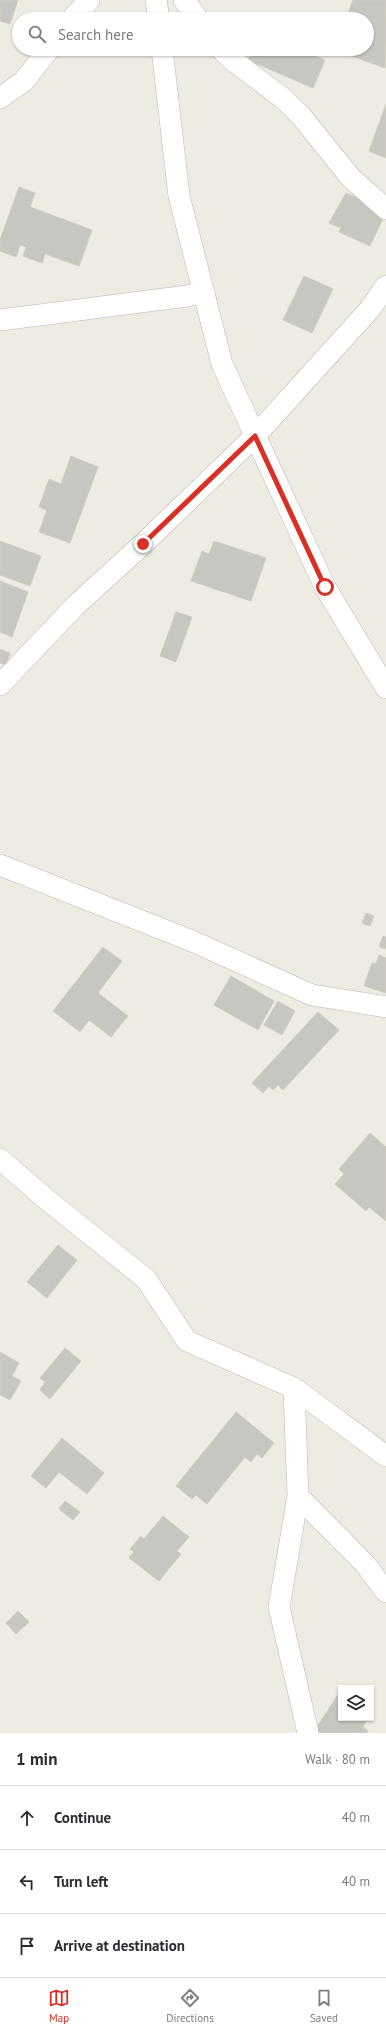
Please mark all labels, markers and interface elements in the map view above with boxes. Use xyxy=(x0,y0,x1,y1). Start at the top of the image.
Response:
search box xyxy=(12,12,374,56)
icon: search xyxy=(26,23,48,45)
text: Search here xyxy=(58,25,134,44)
route end xyxy=(134,535,152,553)
route start xyxy=(316,578,334,596)
map controls xyxy=(338,1685,374,1721)
button: layers xyxy=(338,1685,374,1721)
text: 1 min xyxy=(16,1748,57,1770)
text: Walk · 80 m xyxy=(305,1751,370,1768)
icon: ahead xyxy=(16,1807,38,1829)
text: Continue xyxy=(54,1808,111,1827)
text: 40 m xyxy=(342,1809,370,1826)
icon: left xyxy=(16,1871,38,1893)
text: Turn left xyxy=(54,1872,108,1891)
text: 40 m xyxy=(342,1873,370,1890)
icon: arrive xyxy=(16,1935,38,1957)
text: Arrive at destination xyxy=(54,1936,185,1955)
tab: Map xyxy=(48,1987,70,2025)
tab: Directions xyxy=(166,1987,214,2025)
tab: Saved xyxy=(310,1987,338,2025)

